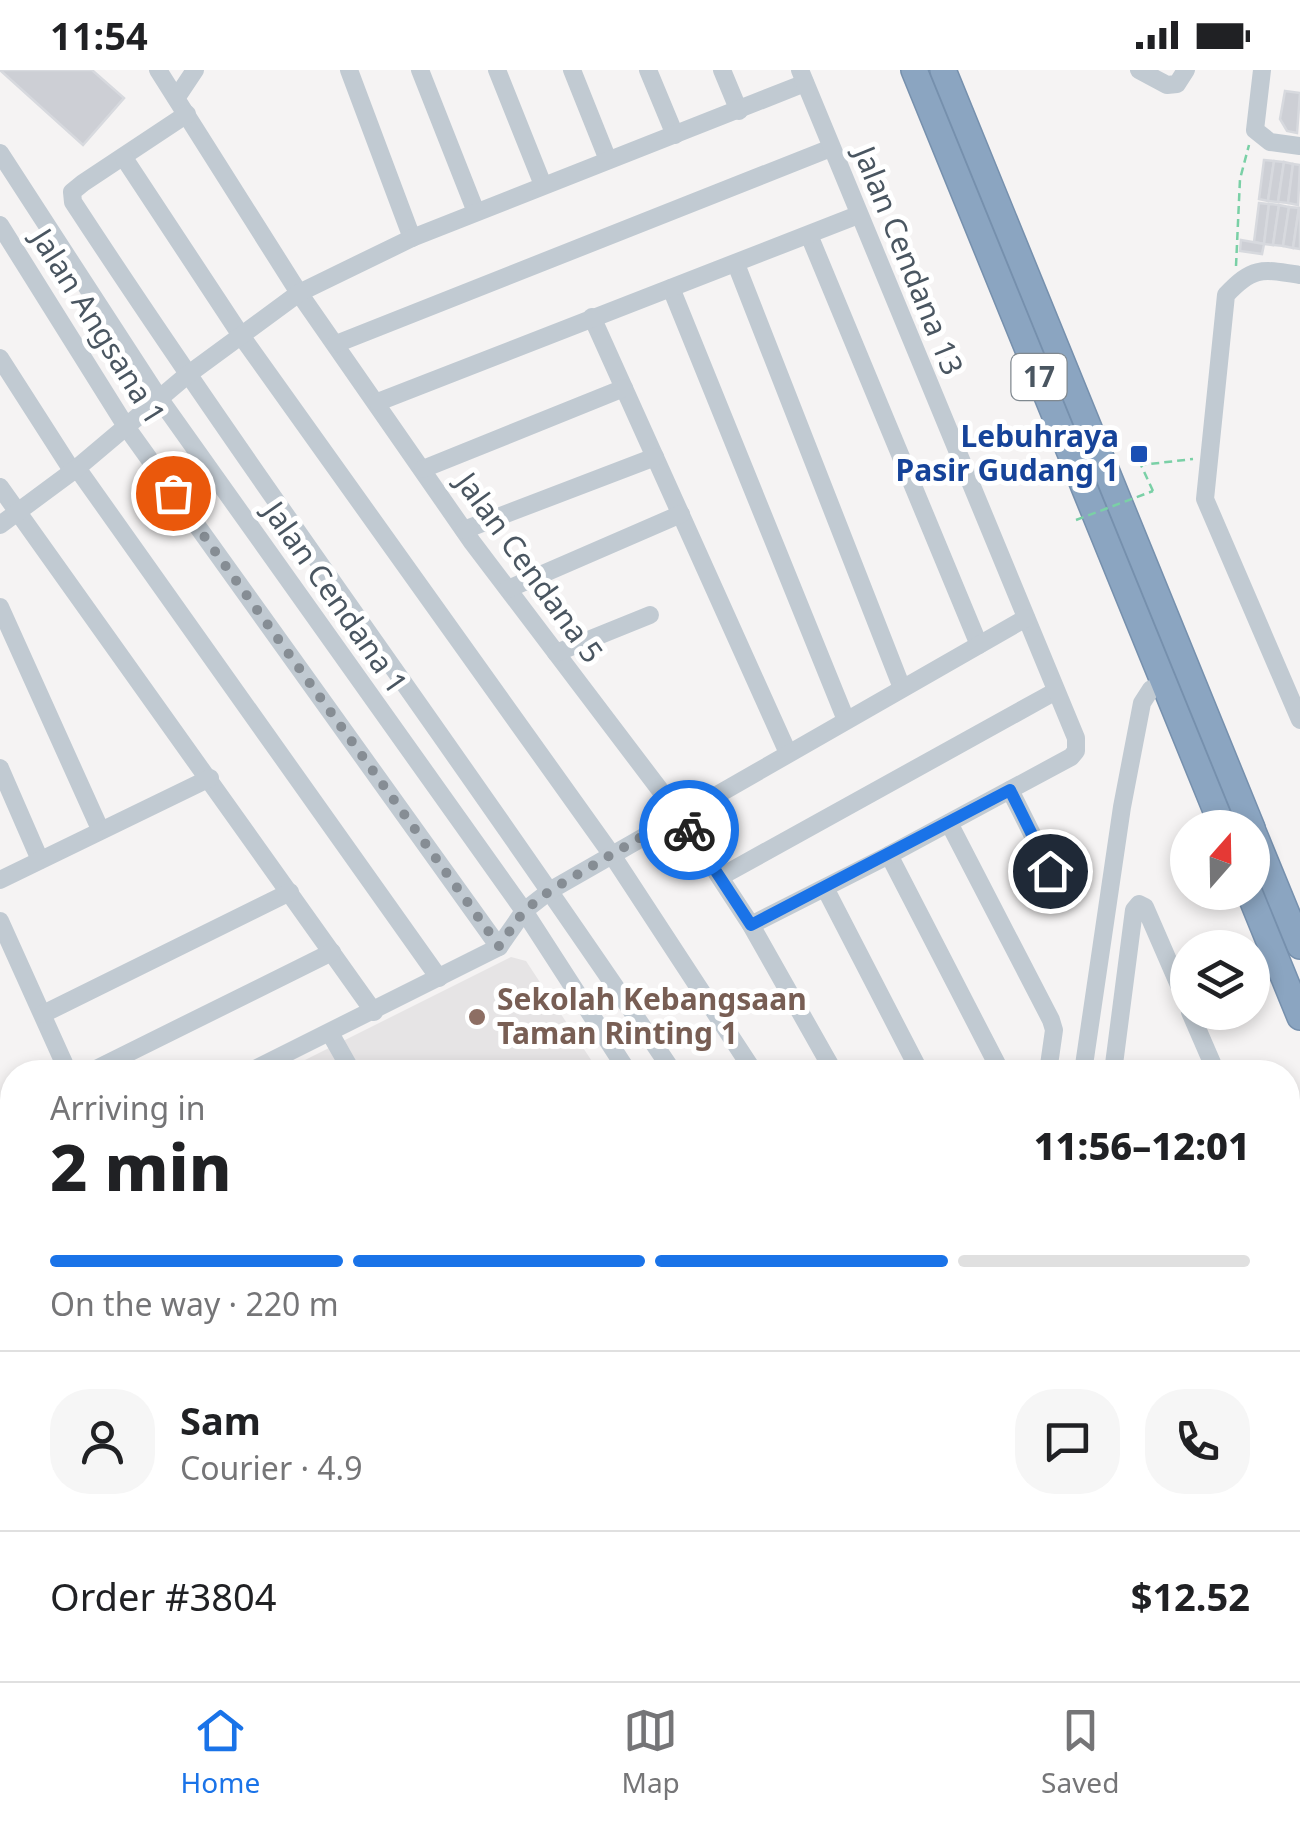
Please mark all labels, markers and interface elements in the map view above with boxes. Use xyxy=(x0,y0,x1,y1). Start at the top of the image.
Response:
text: 11:54 xyxy=(50,9,148,61)
street label: Jalan Cendana 13 xyxy=(844,137,974,381)
street label: Jalan Angsana 1 xyxy=(21,218,176,432)
road number: 17 xyxy=(1012,354,1066,400)
place label: Lebuhraya Pasir Gudang 1 xyxy=(896,415,1119,490)
marker: Lebuhraya Pasir Gudang 1 xyxy=(1128,443,1150,465)
pin xyxy=(131,451,216,536)
street label: Jalan Cendana 5 xyxy=(445,461,613,671)
icon: bag xyxy=(146,466,201,521)
street label: Jalan Cendana 1 xyxy=(253,490,418,701)
courier xyxy=(639,780,739,880)
icon: bike xyxy=(662,803,717,858)
north arrow xyxy=(1170,810,1270,910)
map controls xyxy=(1170,810,1270,1030)
pin xyxy=(1008,829,1093,914)
icon: home xyxy=(1023,844,1078,899)
button: layers xyxy=(1170,930,1270,1030)
place label: Sekolah Kebangsaan Taman Rinting 1 xyxy=(497,978,807,1053)
marker: Sekolah Kebangsaan Taman Rinting 1 xyxy=(466,1006,488,1028)
text: Arriving in xyxy=(50,1086,205,1129)
text: 11:56–12:01 xyxy=(1034,1119,1250,1171)
text: 2 min xyxy=(50,1122,232,1210)
text: On the way · 220 m xyxy=(50,1282,339,1325)
button: person xyxy=(50,1389,155,1494)
button: chat xyxy=(1015,1389,1120,1494)
button: phone xyxy=(1145,1389,1250,1494)
text: Sam xyxy=(180,1394,261,1446)
text: Courier · 4.9 xyxy=(180,1446,363,1489)
text: Order #3804 xyxy=(50,1570,276,1622)
text: $12.52 xyxy=(1131,1570,1250,1622)
tab: Home xyxy=(181,1703,260,1801)
tab: Map xyxy=(622,1703,680,1801)
tab: Saved xyxy=(1041,1703,1119,1801)

